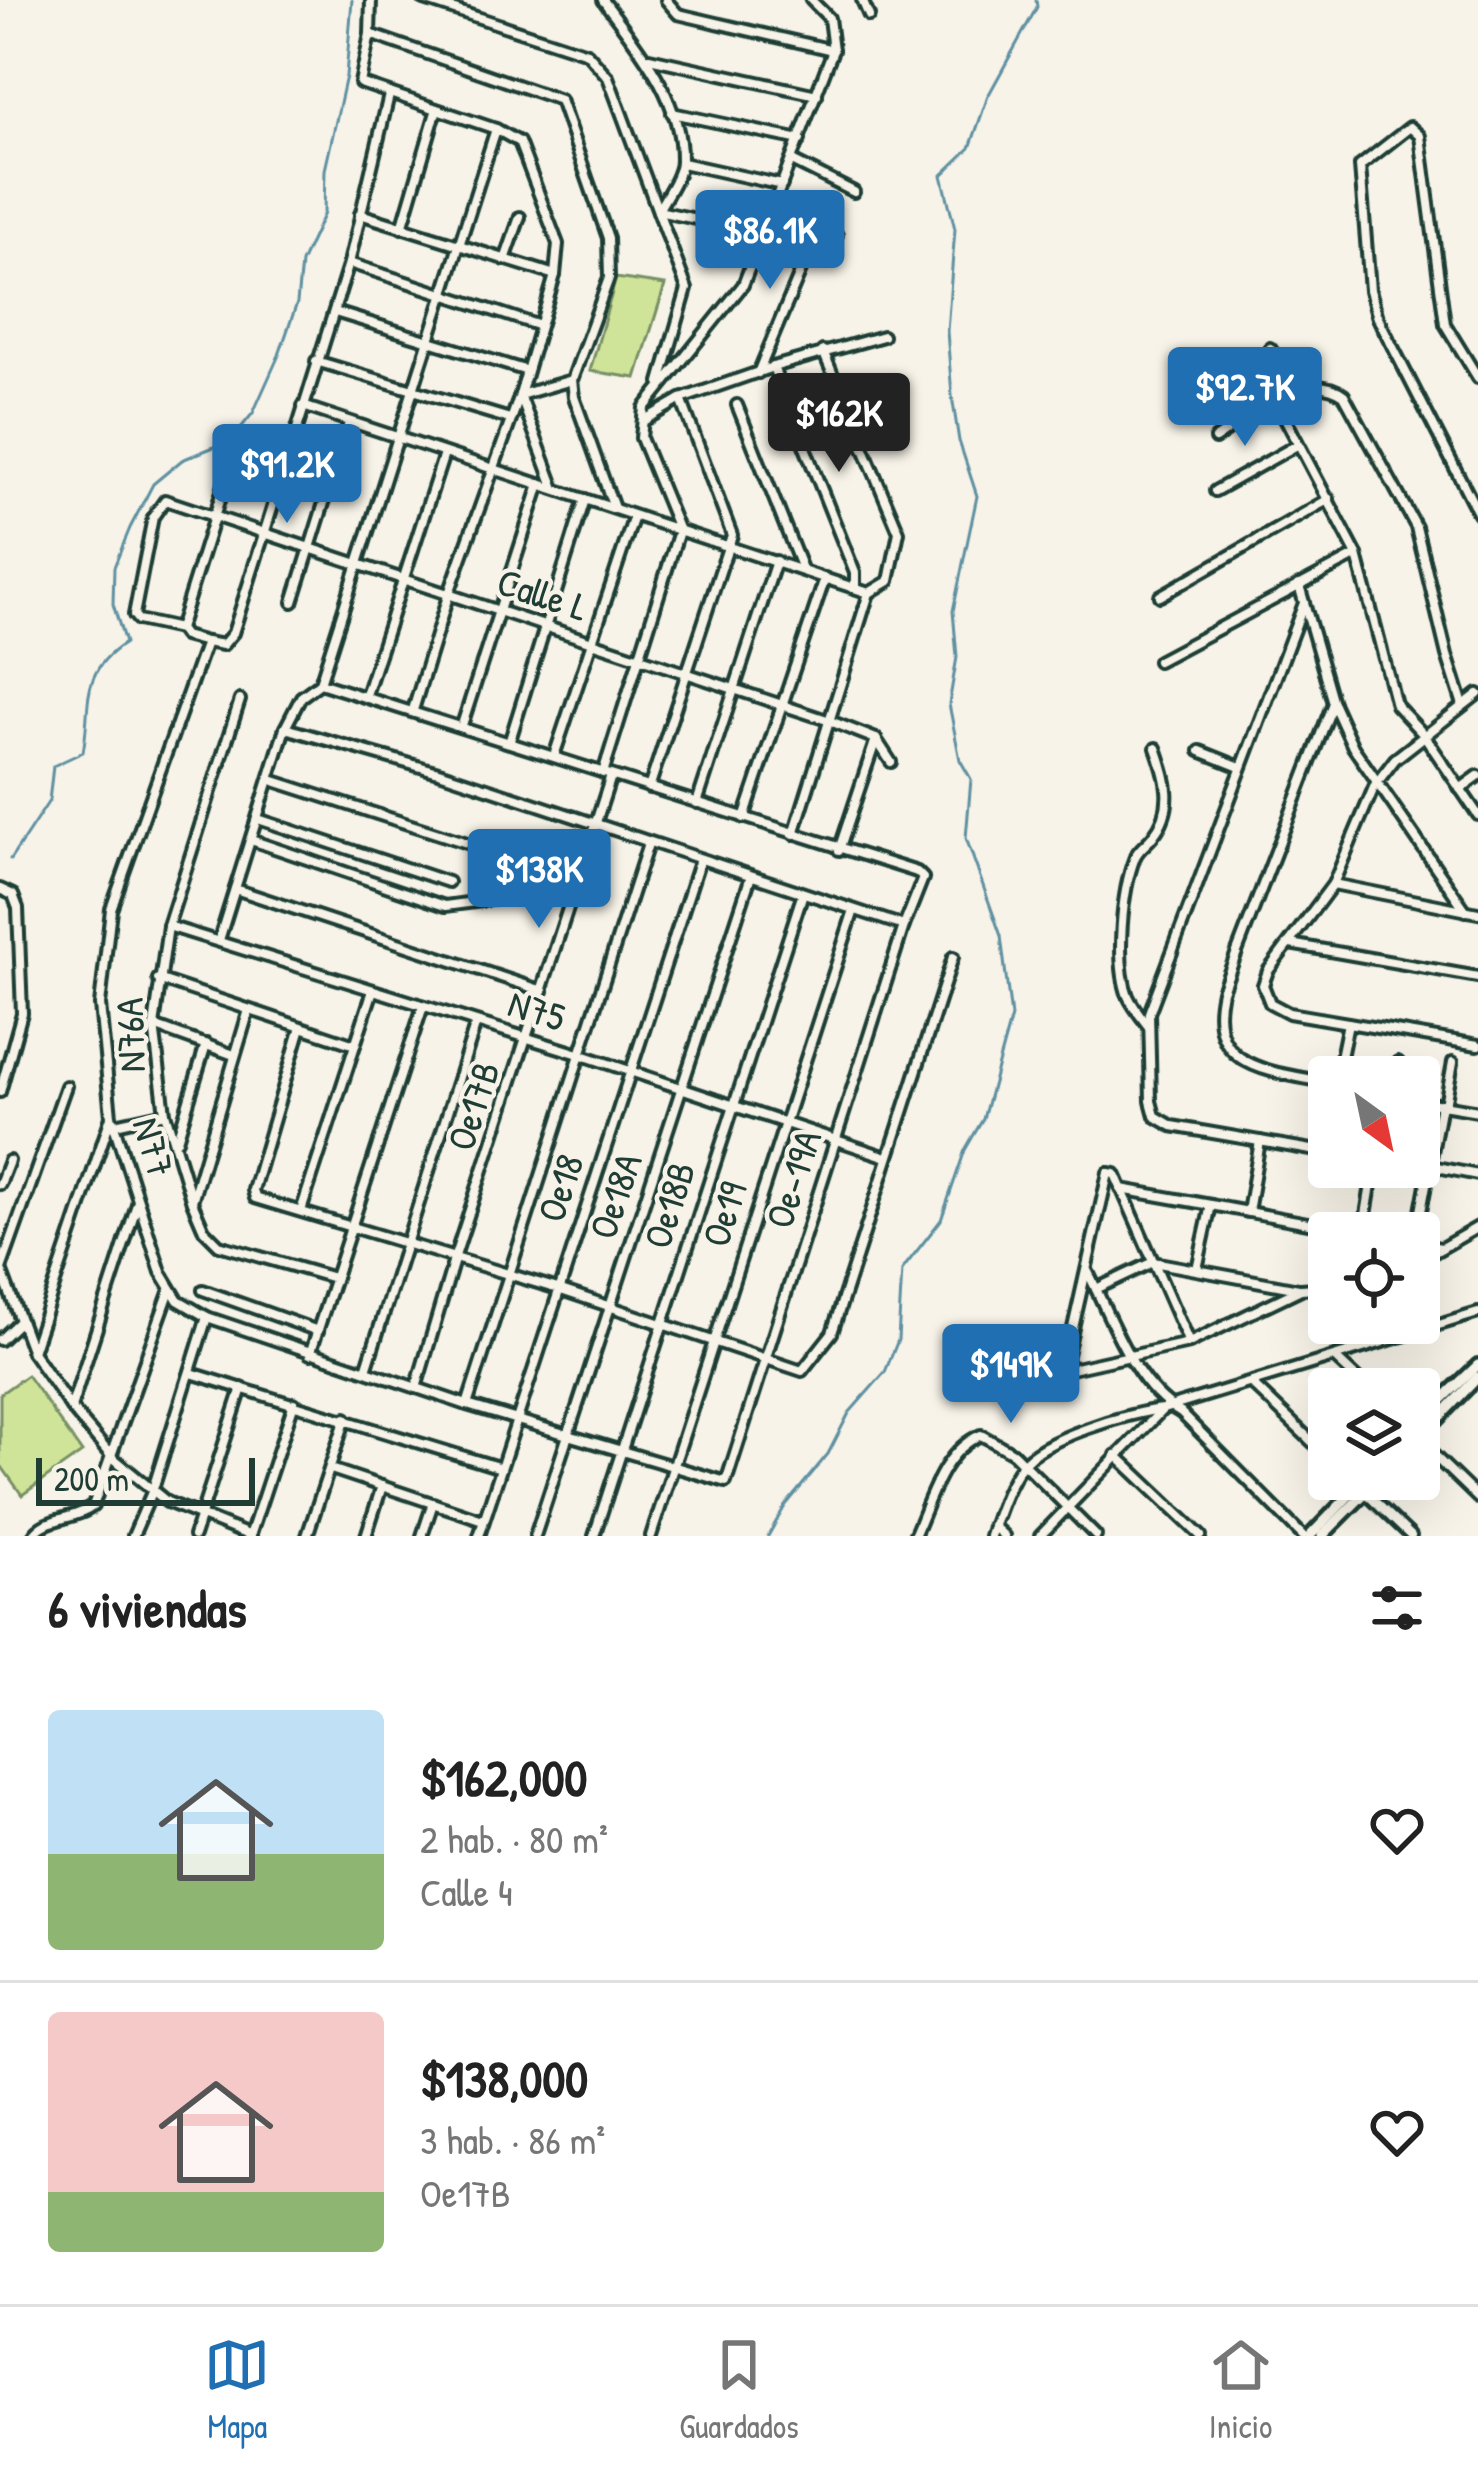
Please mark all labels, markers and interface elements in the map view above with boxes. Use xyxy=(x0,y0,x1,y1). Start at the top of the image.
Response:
pin: $86.1K xyxy=(672,190,868,292)
text: $86.1K xyxy=(722,202,818,255)
pin: $92.7K xyxy=(1147,347,1343,449)
text: $92.7K xyxy=(1195,359,1295,412)
pin: $162K xyxy=(755,373,923,475)
text: $162K xyxy=(795,385,883,438)
pin: $91.2K xyxy=(189,424,385,526)
text: $91.2K xyxy=(239,436,335,489)
street label: Calle L xyxy=(491,554,595,633)
pin: $138K xyxy=(455,829,623,931)
text: $138K xyxy=(495,841,583,894)
street label: N75 xyxy=(502,976,572,1043)
street label: N76A xyxy=(102,997,157,1073)
street label: Oe17B xyxy=(433,1055,512,1157)
north arrow xyxy=(1308,1056,1440,1188)
map controls xyxy=(1308,1056,1440,1500)
street label: N77 xyxy=(120,1111,188,1183)
street label: Oe-19A xyxy=(752,1123,833,1235)
street label: Oe18A xyxy=(575,1146,654,1246)
street label: Oe18 xyxy=(523,1147,596,1229)
street label: Oe18B xyxy=(630,1155,707,1255)
street label: Oe19 xyxy=(688,1174,759,1253)
button: locate xyxy=(1308,1212,1440,1344)
pin: $149K xyxy=(927,1324,1095,1426)
text: $149K xyxy=(969,1336,1053,1389)
button: layers xyxy=(1308,1368,1440,1500)
scale bar xyxy=(36,1452,255,1505)
text: 200 m xyxy=(54,1457,129,1501)
text: 6 viviendas xyxy=(48,1574,247,1643)
icon: filters xyxy=(1364,1575,1430,1641)
text: $162,000 xyxy=(420,1743,587,1812)
icon: home xyxy=(144,1758,288,1902)
icon: heart xyxy=(1364,1797,1430,1863)
text: 2 hab. · 80 m² xyxy=(420,1812,608,1865)
text: Calle 4 xyxy=(420,1865,513,1918)
text: $138,000 xyxy=(420,2044,588,2113)
icon: home xyxy=(144,2060,288,2204)
icon: heart xyxy=(1364,2099,1430,2165)
text: 3 hab. · 86 m² xyxy=(420,2113,605,2166)
text: Oe17B xyxy=(420,2166,510,2219)
tab: Mapa xyxy=(204,2332,270,2448)
tab: Guardados xyxy=(679,2332,799,2448)
tab: Inicio xyxy=(1208,2332,1274,2448)

